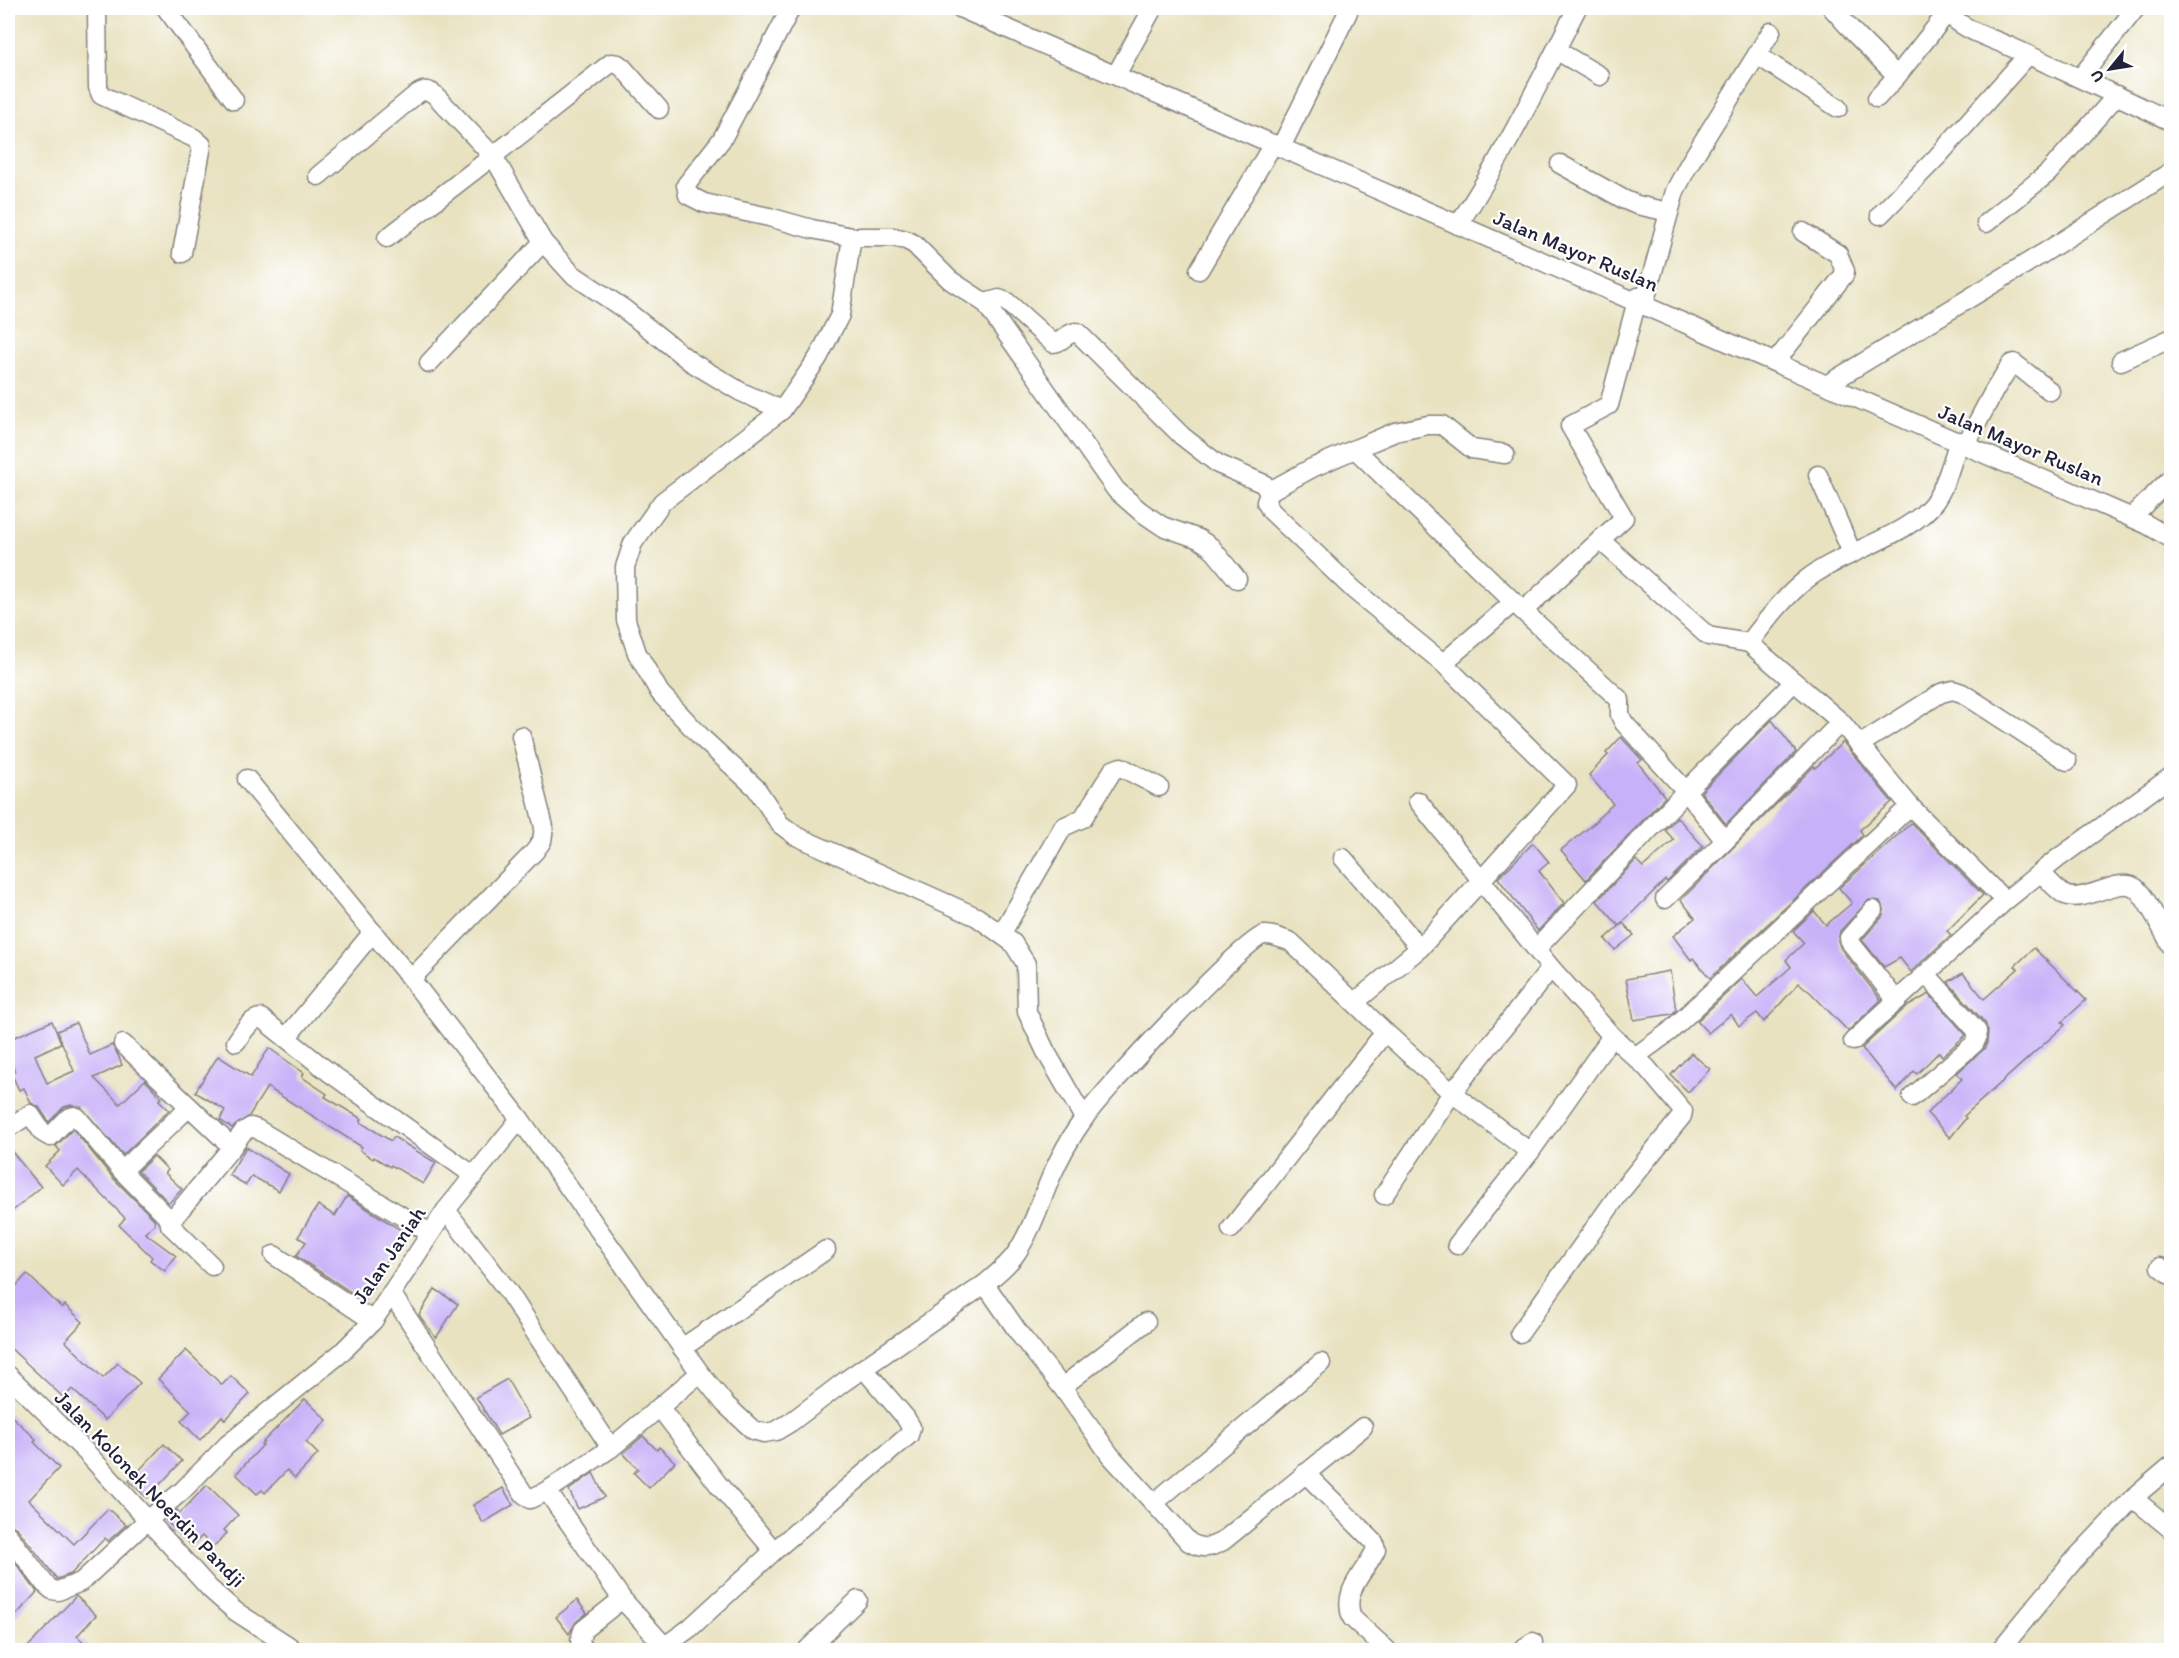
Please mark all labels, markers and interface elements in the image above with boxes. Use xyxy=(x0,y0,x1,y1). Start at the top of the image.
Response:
north arrow xyxy=(2080,39,2140,99)
text: U xyxy=(2087,67,2108,86)
street label: Jalan Mayor Ruslan xyxy=(1490,204,1663,297)
street label: Jalan Mayor Ruslan xyxy=(1935,398,2108,491)
street label: Jalan Janiah xyxy=(347,1201,431,1308)
street label: Jalan Kolonek Noerdin Pandji xyxy=(50,1385,251,1592)

